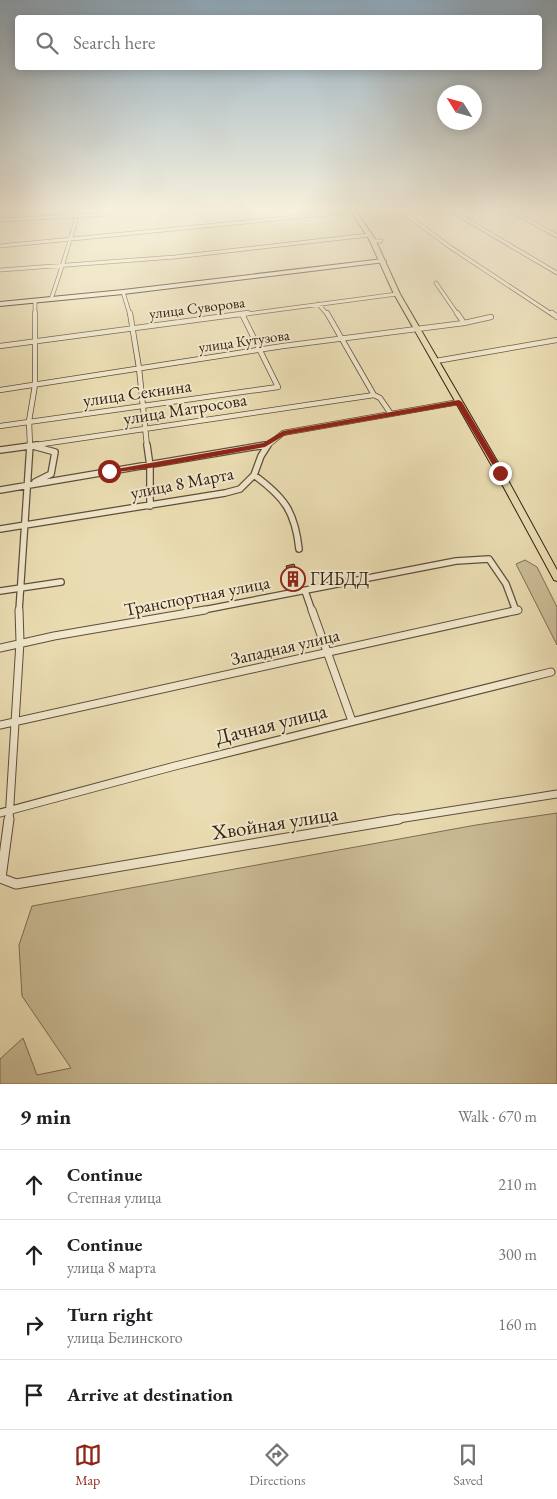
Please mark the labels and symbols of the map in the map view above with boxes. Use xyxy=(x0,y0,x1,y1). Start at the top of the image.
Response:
north arrow xyxy=(437,85,482,130)
street label: улица Суворова xyxy=(148,292,246,323)
street label: улица Кутузова xyxy=(197,325,291,356)
street label: улица Секнина xyxy=(81,373,194,412)
street label: улица Матросова xyxy=(121,387,249,430)
route start xyxy=(98,460,121,483)
street label: улица 8 Марта xyxy=(128,461,236,504)
route end xyxy=(489,462,512,485)
building icon: ГИБДД xyxy=(280,566,306,592)
place label: ГИБДД xyxy=(310,567,369,590)
street label: Транспортная улица xyxy=(122,570,272,621)
street label: Западная улица xyxy=(228,623,342,670)
street label: Дачная улица xyxy=(212,696,330,750)
street label: Хвойная улица xyxy=(209,799,340,846)

